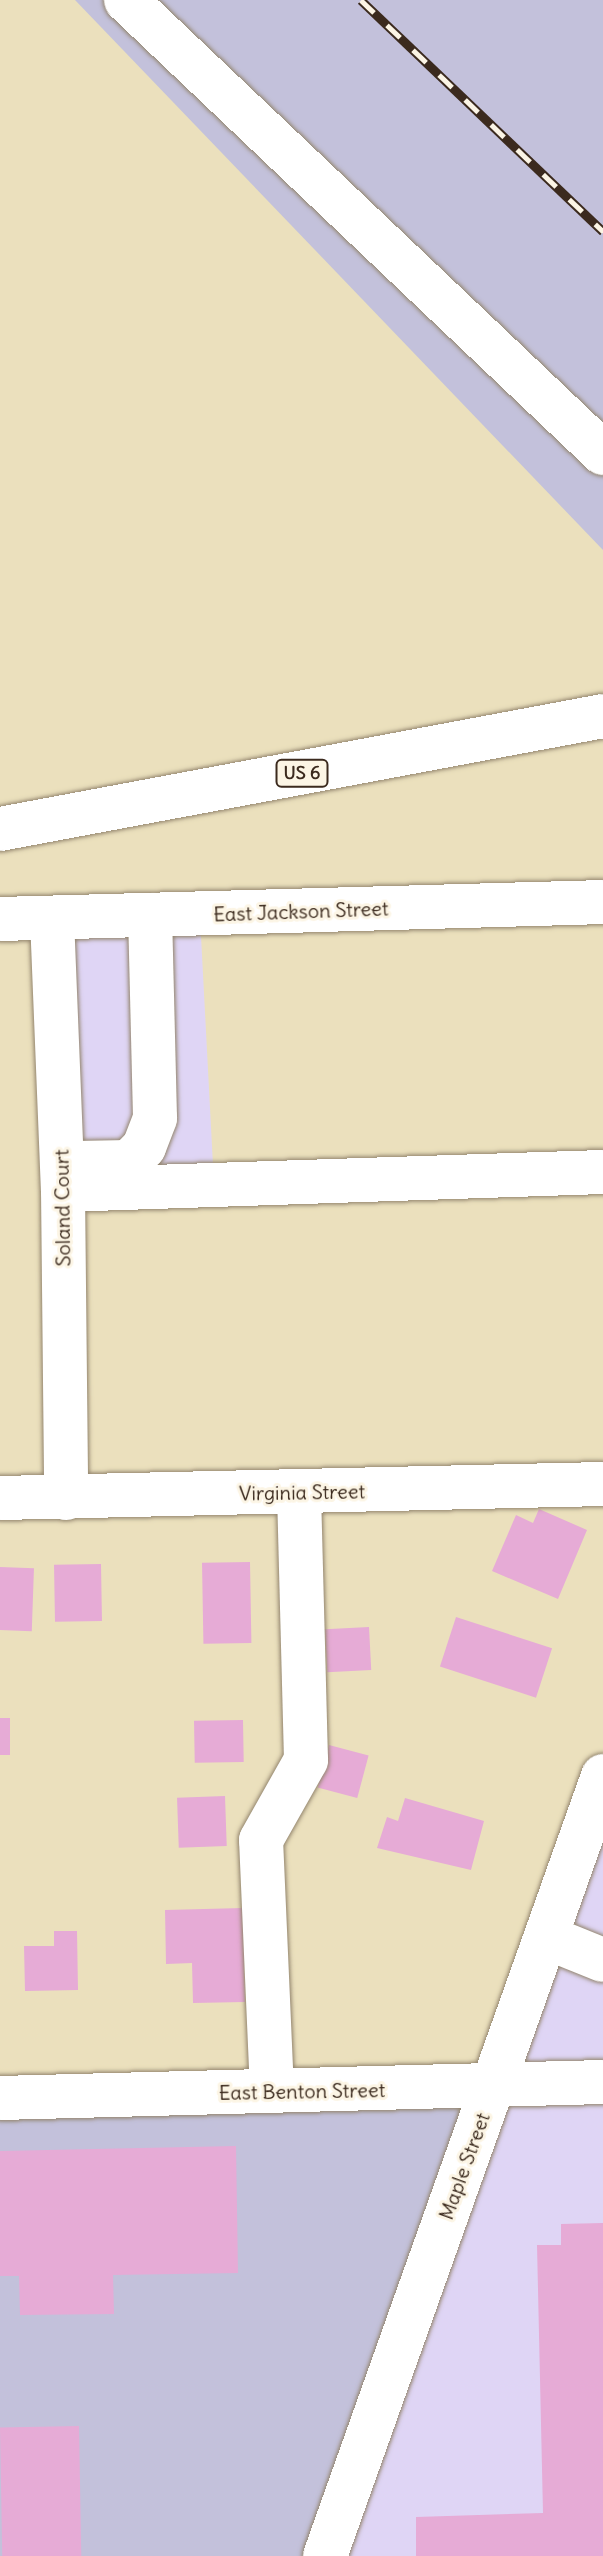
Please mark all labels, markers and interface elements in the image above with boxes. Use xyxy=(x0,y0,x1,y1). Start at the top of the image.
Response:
road number: US 6 xyxy=(274,759,330,787)
street label: East Jackson Street xyxy=(213,896,389,926)
street label: Soland Court xyxy=(49,1149,75,1267)
street label: Virginia Street xyxy=(239,1479,365,1505)
street label: East Benton Street xyxy=(219,2078,385,2104)
street label: Maple Street xyxy=(434,2109,494,2223)

